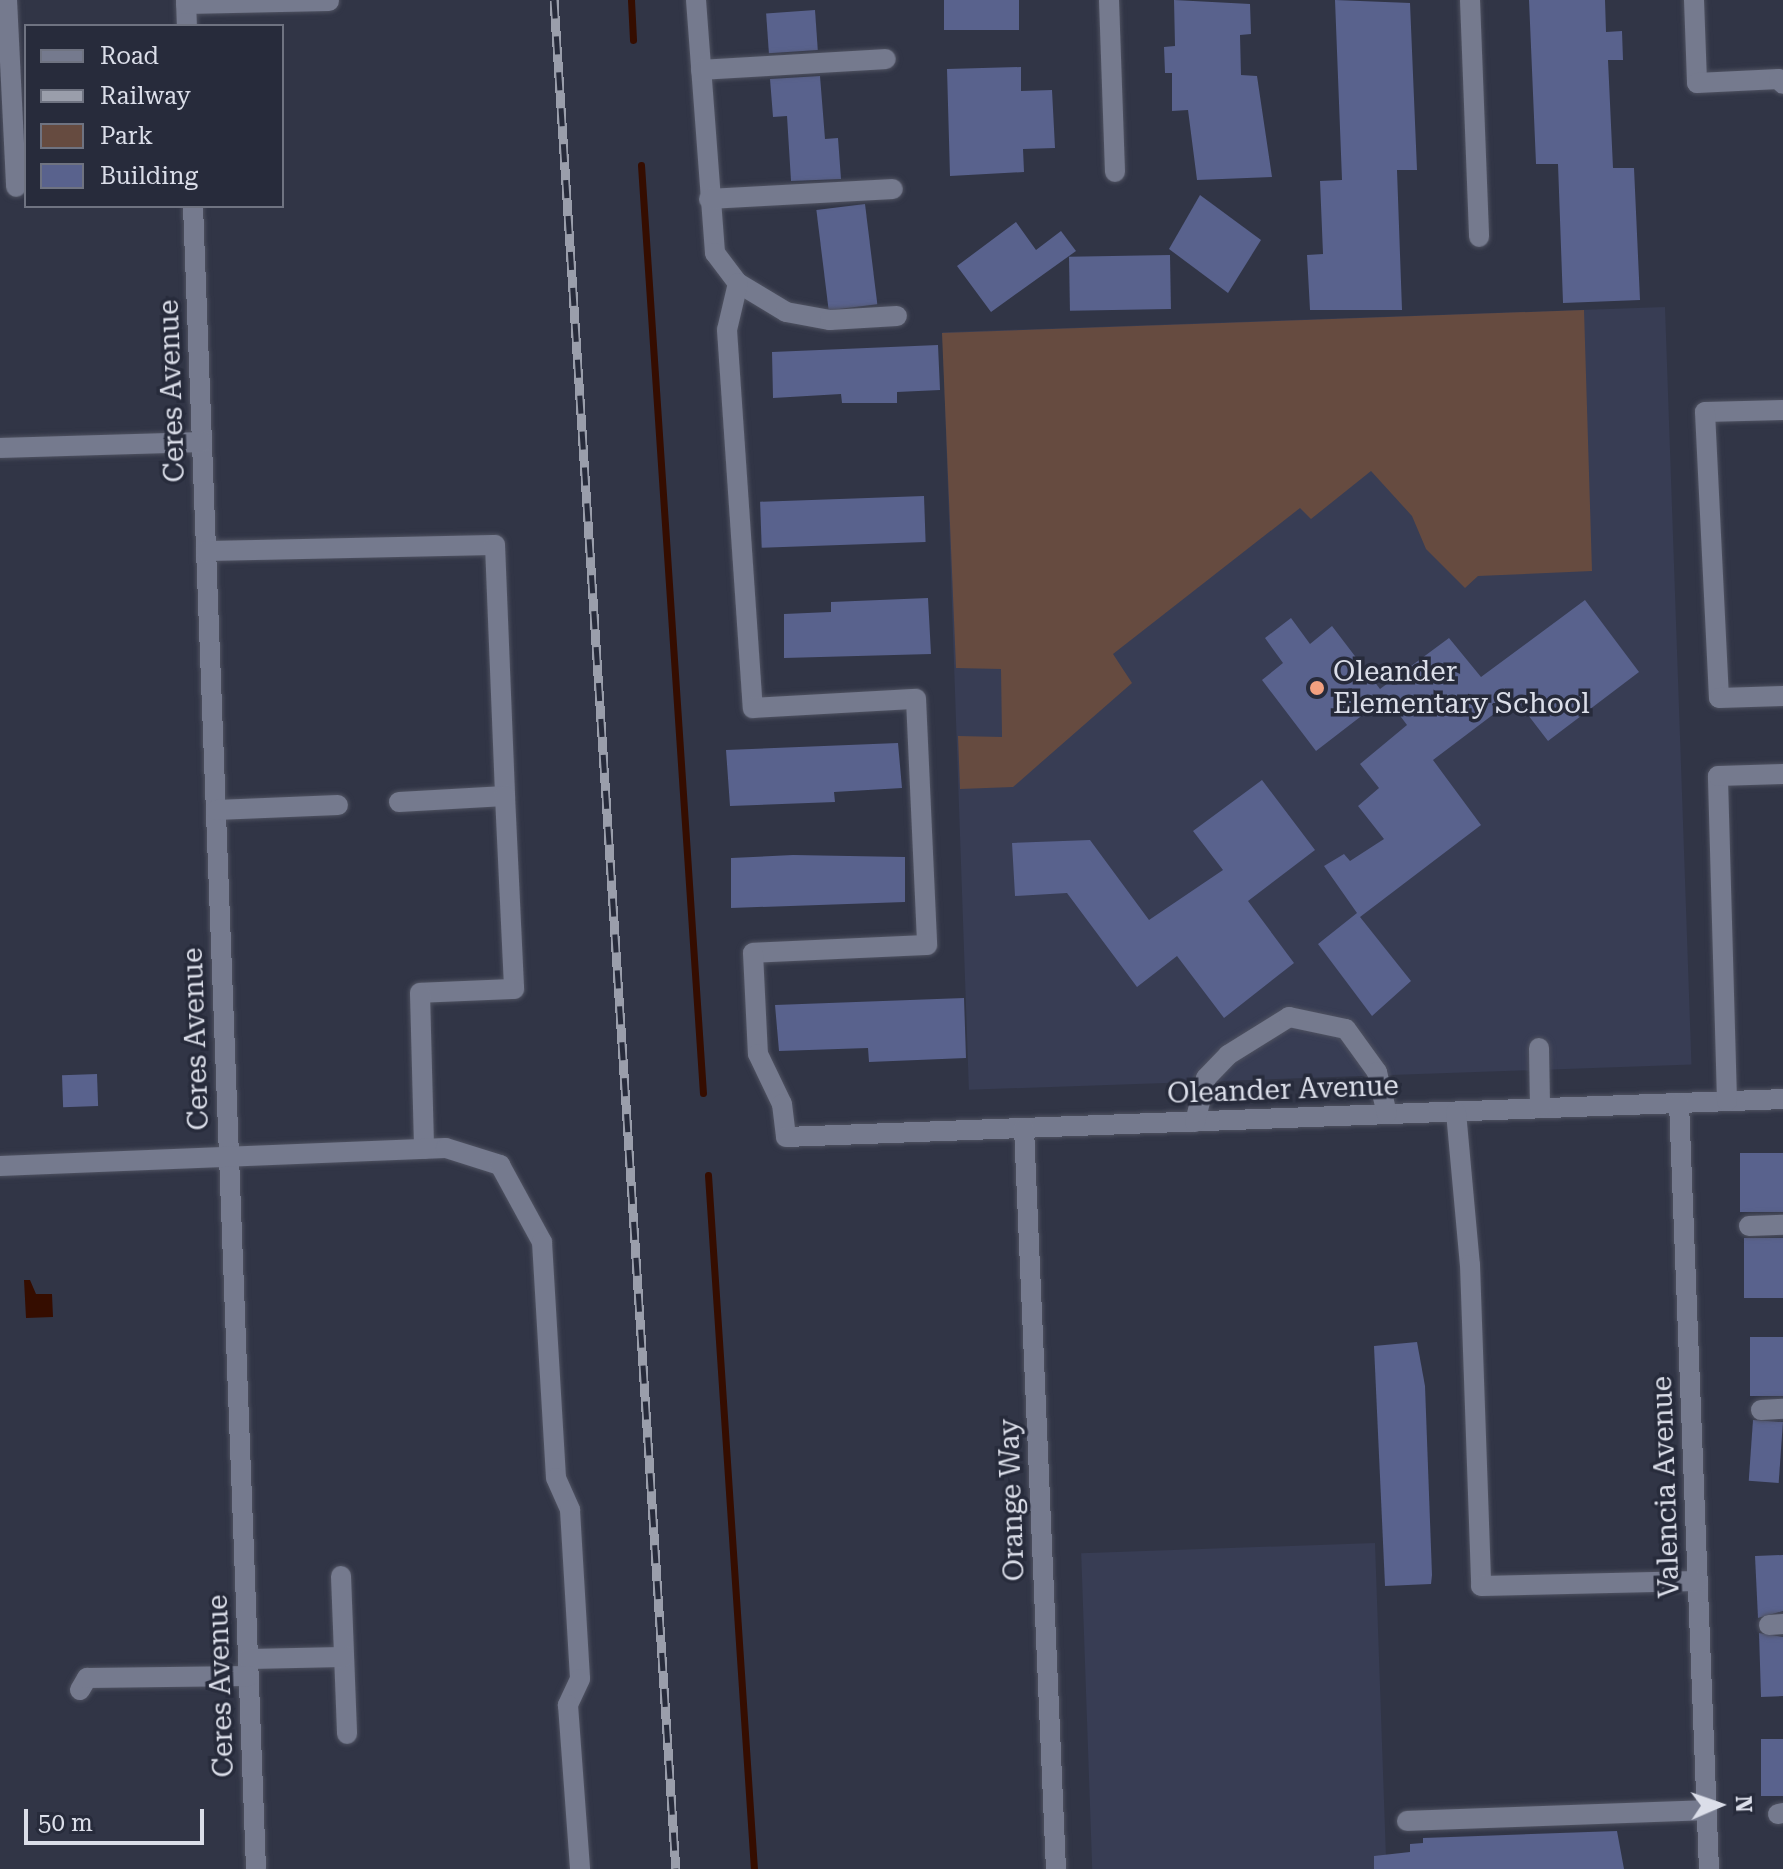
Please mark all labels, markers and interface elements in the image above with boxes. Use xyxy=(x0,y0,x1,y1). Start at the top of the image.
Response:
legend xyxy=(24,24,284,208)
text: Road xyxy=(100,42,159,70)
text: Railway xyxy=(100,82,191,110)
text: Park xyxy=(100,122,153,150)
text: Building xyxy=(100,162,198,190)
street label: Ceres Avenue xyxy=(152,299,192,483)
place label: Oleander Elementary School xyxy=(1333,655,1590,721)
marker: Oleander Elementary School xyxy=(1308,679,1326,697)
street label: Ceres Avenue xyxy=(176,947,216,1131)
street label: Oleander Avenue xyxy=(1167,1069,1399,1111)
street label: Valencia Avenue xyxy=(1645,1375,1687,1599)
street label: Orange Way xyxy=(992,1418,1032,1582)
street label: Ceres Avenue xyxy=(201,1594,241,1778)
north arrow xyxy=(1679,1765,1759,1845)
scale bar xyxy=(28,1793,208,1843)
text: N xyxy=(1731,1795,1756,1813)
text: 50 m xyxy=(38,1809,93,1837)

